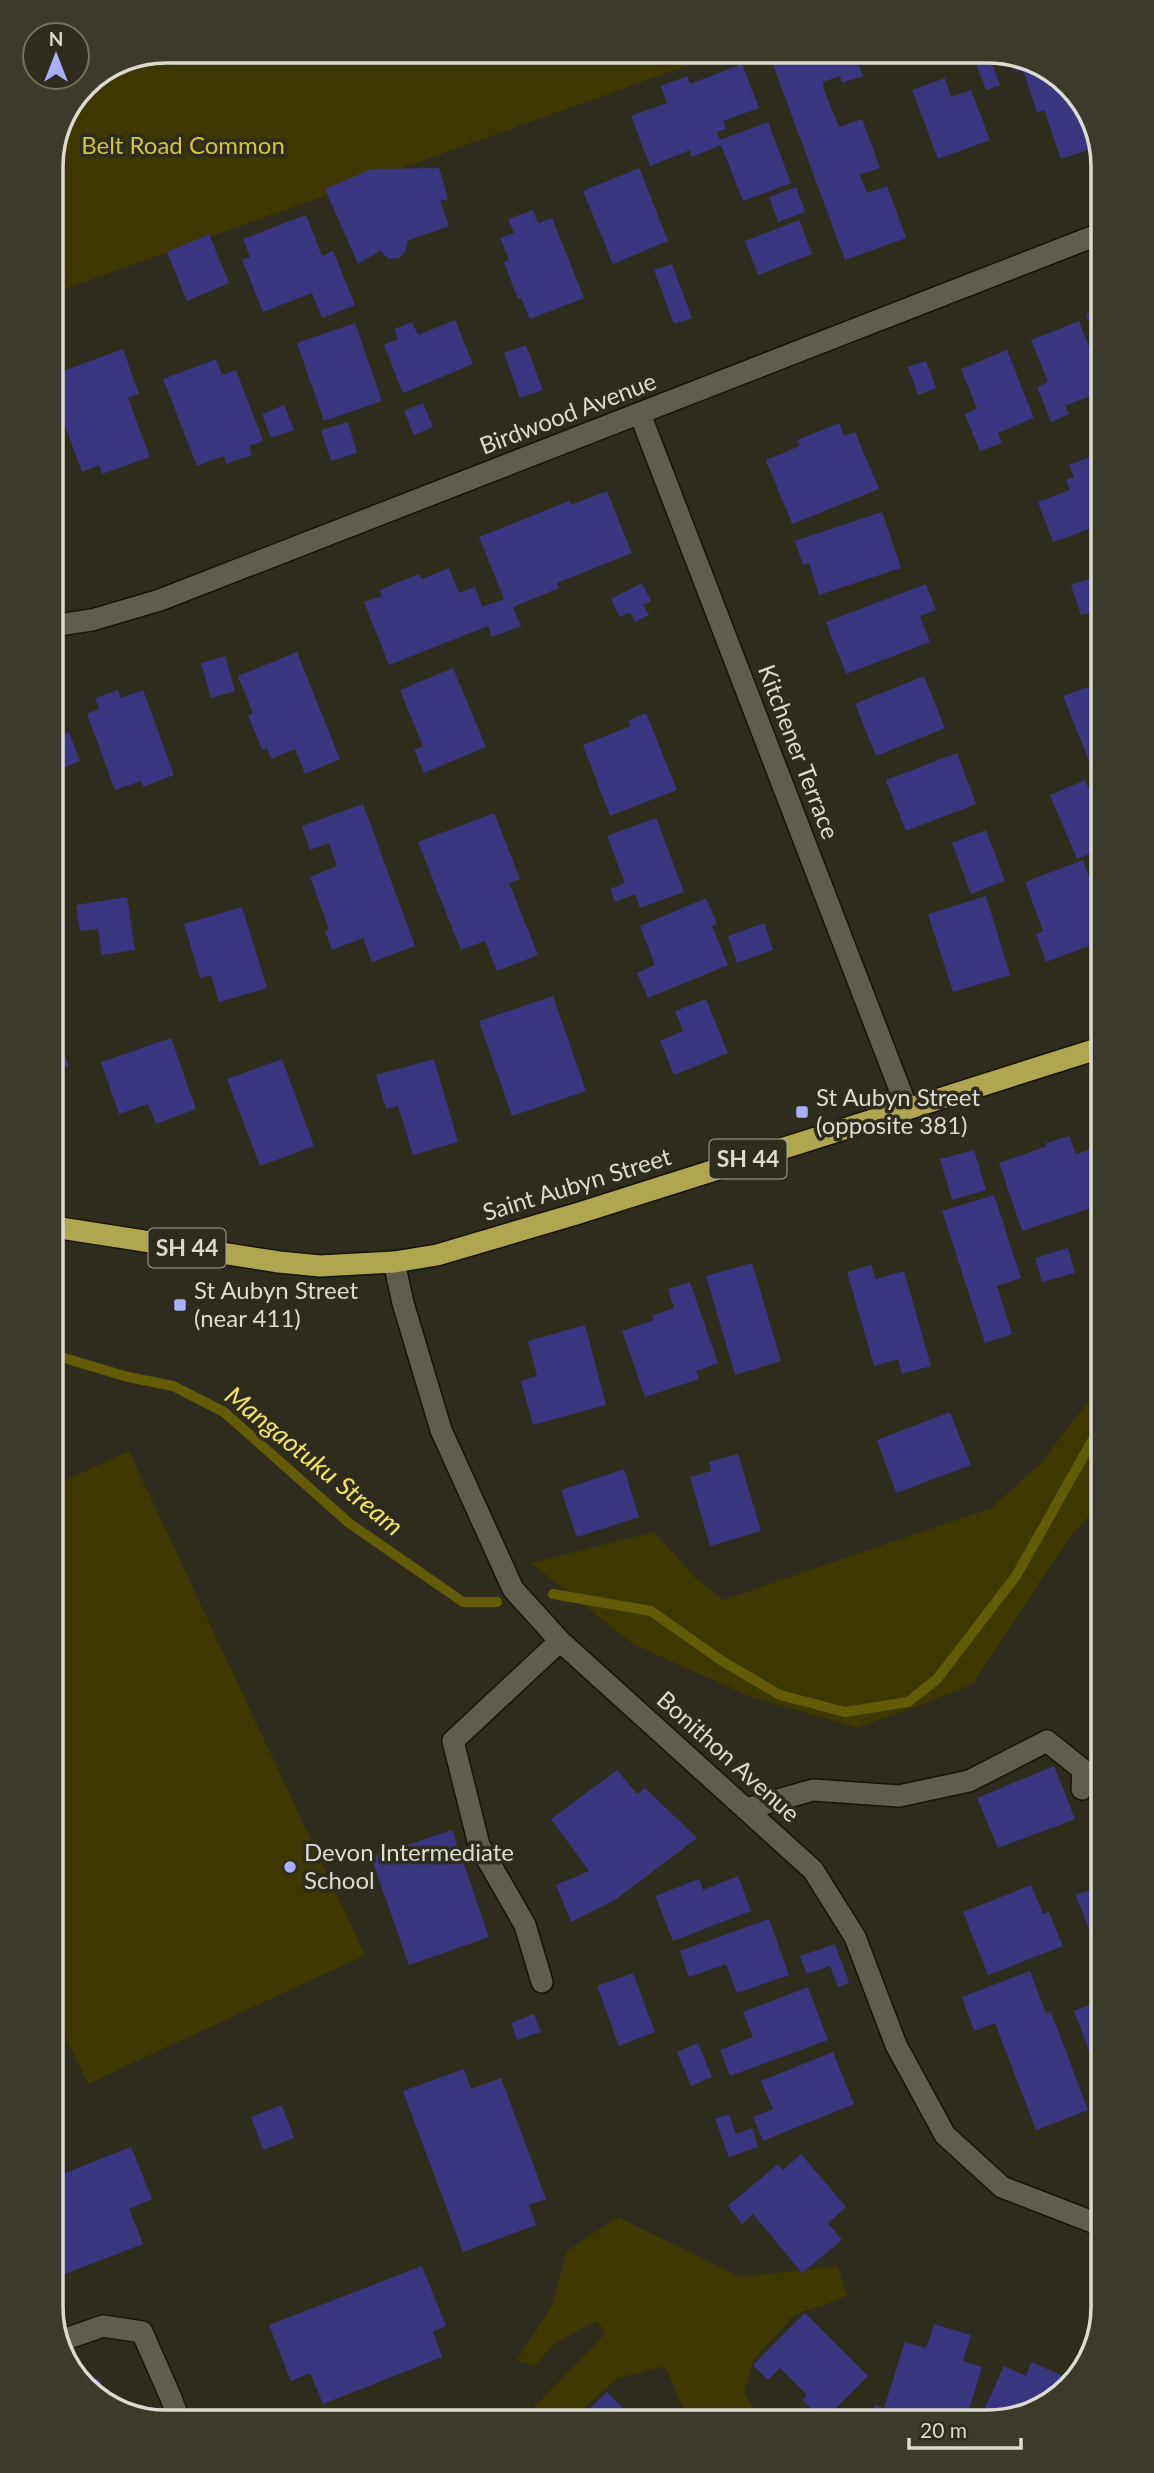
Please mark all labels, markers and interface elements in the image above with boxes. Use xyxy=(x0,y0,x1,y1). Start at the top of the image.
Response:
north arrow xyxy=(21,21,91,91)
text: N xyxy=(49,27,63,50)
park label: Belt Road Common xyxy=(81,130,285,159)
street label: Birdwood Avenue xyxy=(475,366,660,460)
street label: Kitchener Terrace xyxy=(753,660,846,843)
place label: St Aubyn Street (opposite 381) xyxy=(816,1082,980,1139)
marker: St Aubyn Street (opposite 381) xyxy=(794,1104,810,1120)
road number: SH 44 xyxy=(710,1140,786,1178)
street label: Saint Aubyn Street xyxy=(479,1141,675,1226)
road number: SH 44 xyxy=(148,1228,226,1268)
place label: St Aubyn Street (near 411) xyxy=(194,1275,358,1332)
marker: St Aubyn Street (near 411) xyxy=(172,1297,188,1313)
water label: Mangaotuku Stream xyxy=(219,1379,410,1542)
street label: Bonithon Avenue xyxy=(652,1684,806,1828)
place label: Devon Intermediate School xyxy=(304,1837,514,1894)
marker: Devon Intermediate School xyxy=(282,1859,298,1875)
scale bar xyxy=(909,2406,1021,2450)
text: 20 m xyxy=(920,2417,967,2442)

